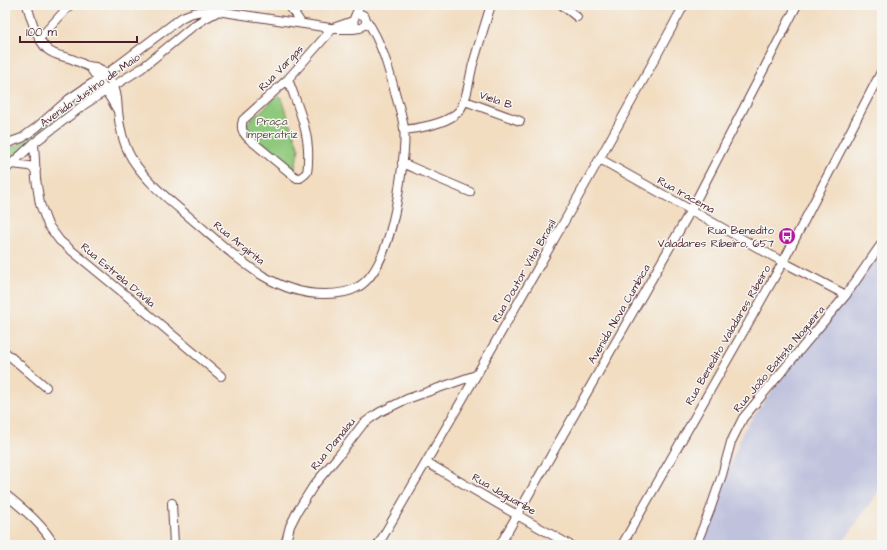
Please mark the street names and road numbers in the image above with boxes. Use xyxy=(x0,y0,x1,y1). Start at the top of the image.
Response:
street label: Rua Vargas xyxy=(255,41,308,95)
street label: Avenida Justino de Maio xyxy=(37,49,144,130)
street label: Viela B xyxy=(477,87,515,113)
street label: Rua Iracema xyxy=(654,173,718,217)
street label: Rua Doutor Vital Brasil xyxy=(488,217,560,325)
street label: Rua Argirita xyxy=(210,218,268,269)
street label: Rua Estrela D'ávila xyxy=(78,239,159,311)
street label: Avenida Nova Cumbica xyxy=(584,261,654,367)
street label: Rua Benedito Valadares Ribeiro xyxy=(682,261,775,408)
street label: Rua João Batista Nogueira xyxy=(730,302,829,416)
street label: Rua Damalau xyxy=(307,414,359,473)
street label: Rua Jaguaribe xyxy=(469,470,539,519)

